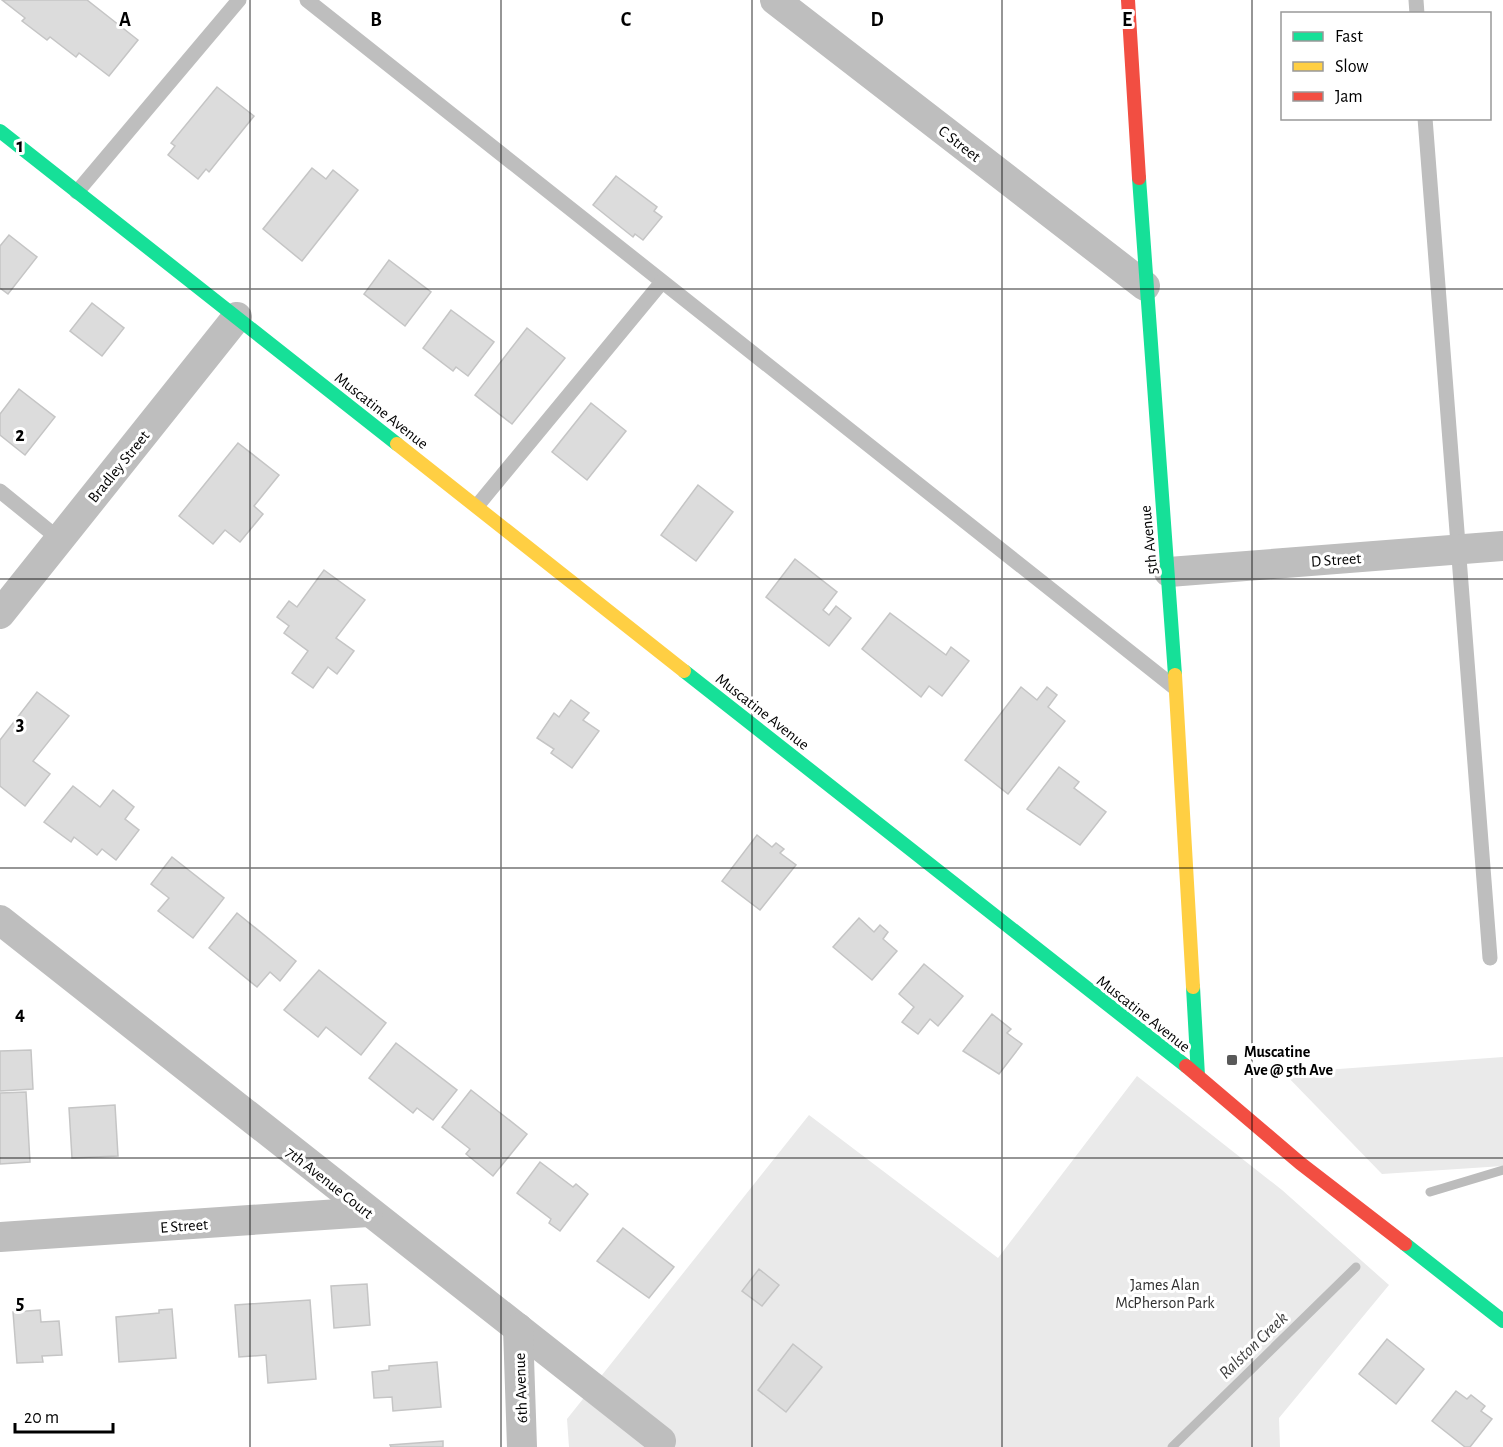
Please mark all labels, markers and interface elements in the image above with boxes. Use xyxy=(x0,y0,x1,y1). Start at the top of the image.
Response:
text: A xyxy=(119,10,131,30)
text: B xyxy=(370,10,382,30)
text: C xyxy=(621,10,632,30)
text: D xyxy=(870,10,884,30)
text: E xyxy=(1122,10,1132,30)
legend xyxy=(1281,12,1491,120)
text: Fast xyxy=(1335,28,1363,46)
text: Slow xyxy=(1335,58,1368,76)
text: Jam xyxy=(1335,88,1363,106)
street label: C Street xyxy=(935,123,983,165)
text: 1 xyxy=(16,136,24,156)
street label: Muscatine Avenue xyxy=(332,369,431,452)
text: 2 xyxy=(15,425,25,445)
street label: Bradley Street xyxy=(85,428,153,506)
street label: 5th Avenue xyxy=(1137,505,1161,575)
street label: D Street xyxy=(1310,550,1362,570)
street label: Muscatine Avenue xyxy=(713,670,812,753)
text: 3 xyxy=(16,714,24,734)
street label: Muscatine Avenue xyxy=(1094,972,1193,1055)
text: 4 xyxy=(15,1004,25,1024)
place label: Muscatine Ave @ 5th Ave xyxy=(1244,1044,1333,1078)
marker: Muscatine Ave @ 5th Ave xyxy=(1225,1053,1239,1067)
street label: 7th Avenue Court xyxy=(283,1144,376,1222)
street label: E Street xyxy=(160,1216,209,1236)
park label: James Alan McPherson Park xyxy=(1115,1277,1215,1311)
text: 5 xyxy=(16,1293,24,1313)
water label: Ralston Creek xyxy=(1216,1309,1291,1383)
street label: 6th Avenue xyxy=(512,1353,530,1423)
scale bar xyxy=(15,1396,112,1434)
text: 20 m xyxy=(24,1409,59,1427)

